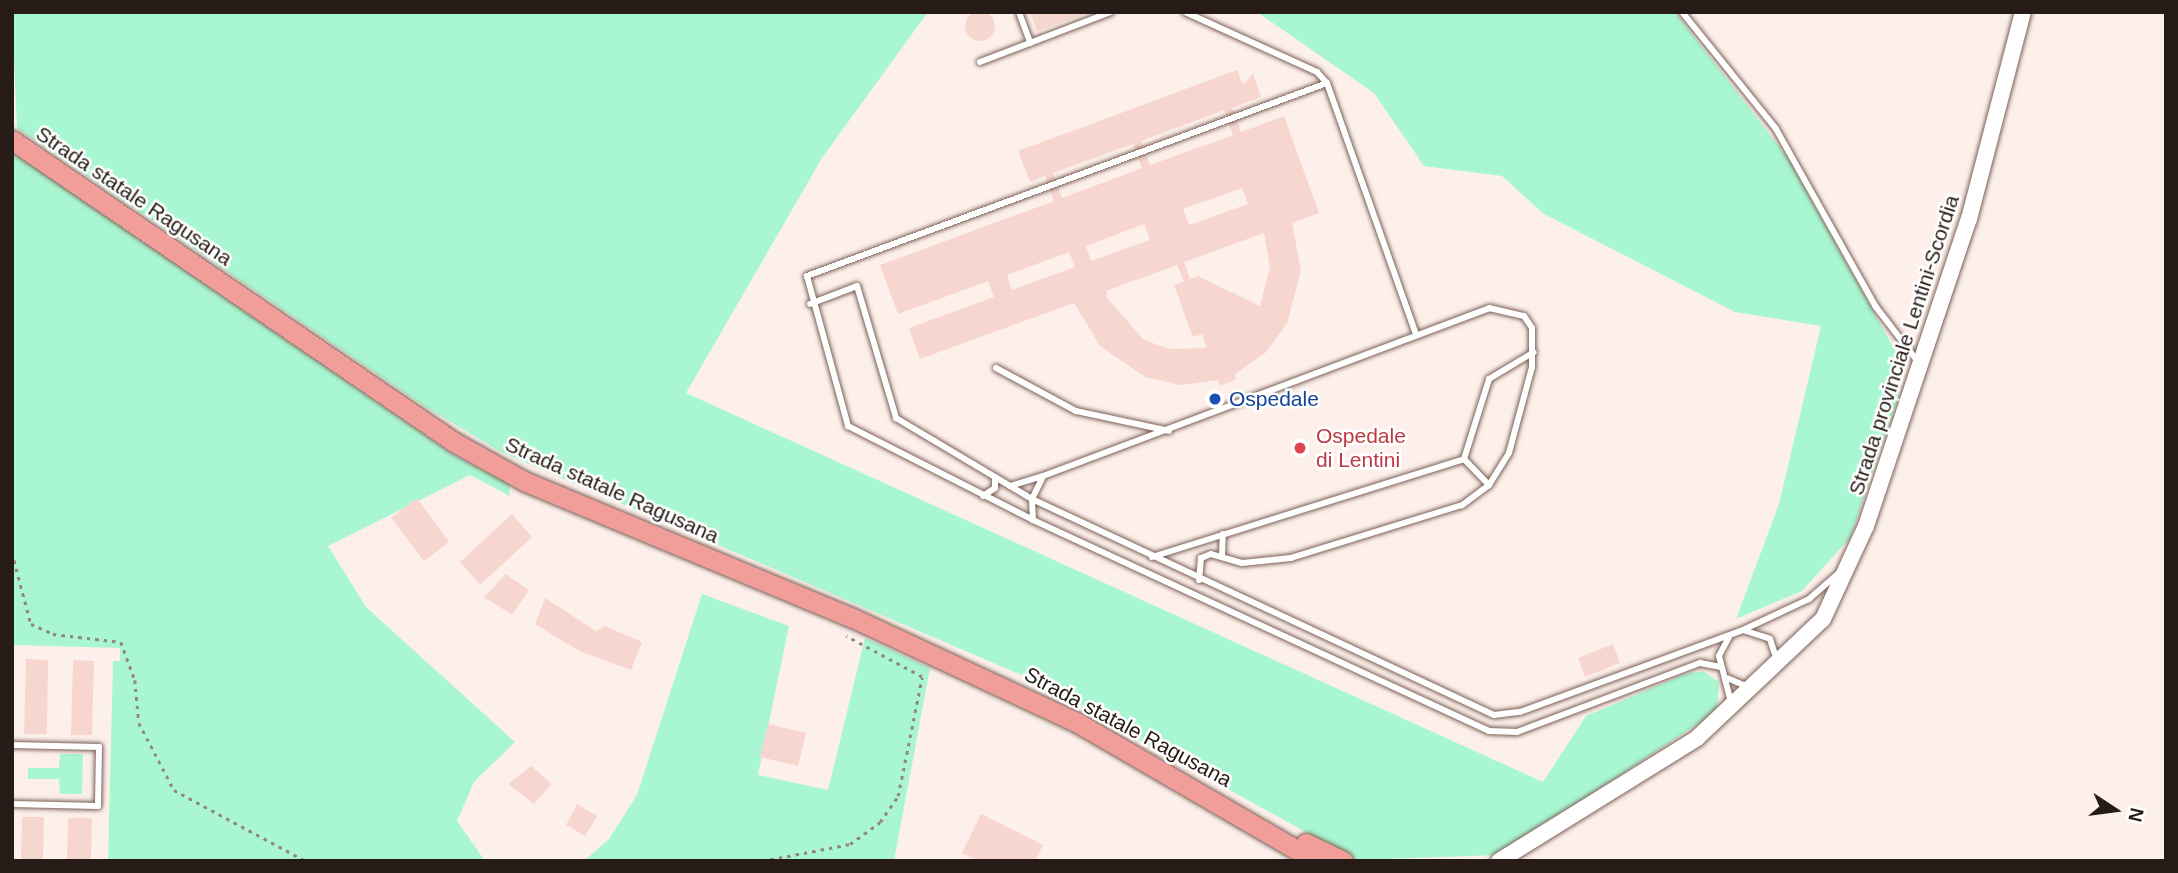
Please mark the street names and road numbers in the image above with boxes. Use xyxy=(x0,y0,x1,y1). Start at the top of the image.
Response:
street label: Strada statale Ragusana xyxy=(31,121,237,271)
street label: Strada provinciale Lentini-Scordia xyxy=(1844,192,1964,498)
street label: Strada statale Ragusana xyxy=(501,431,723,549)
street label: Strada statale Ragusana xyxy=(1020,662,1236,792)

